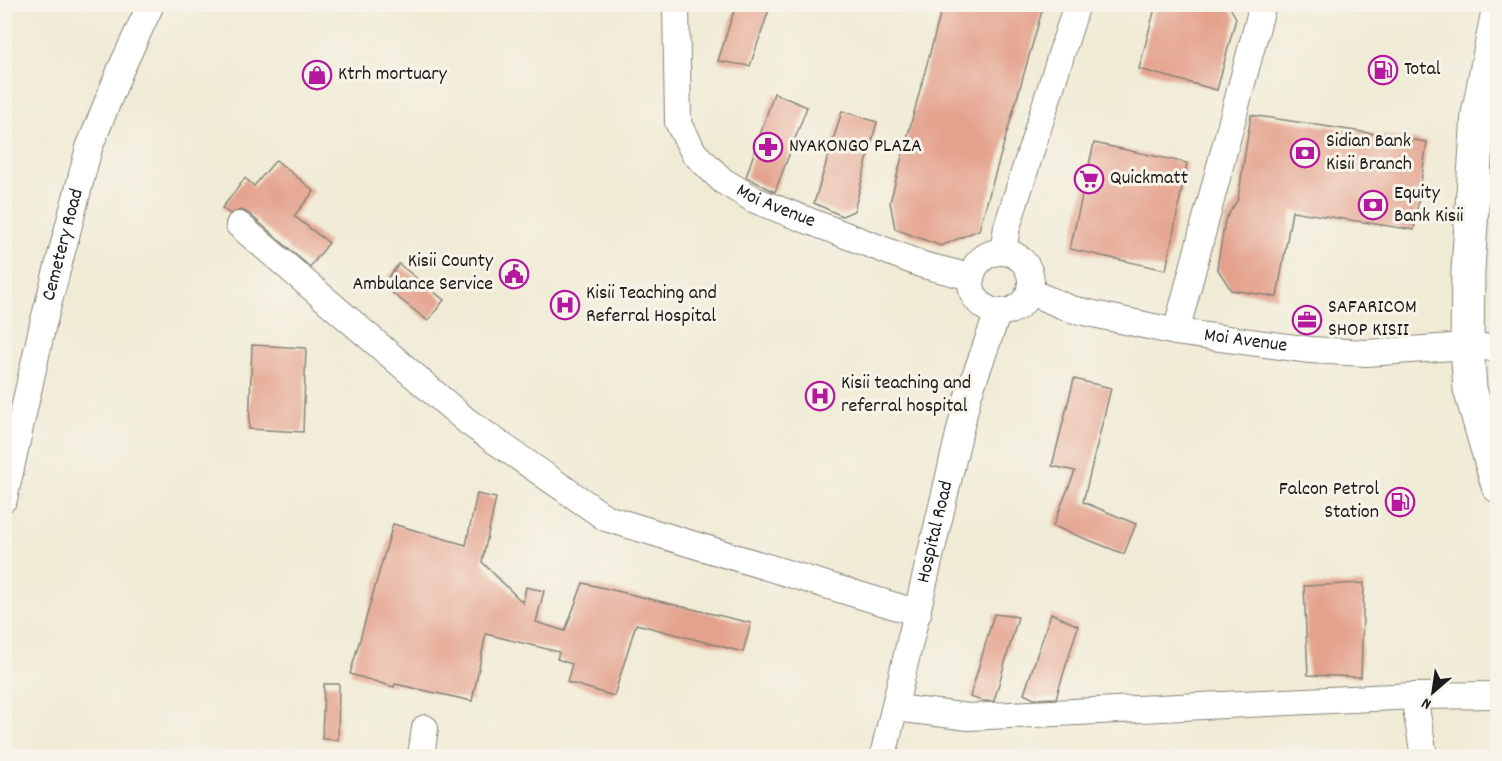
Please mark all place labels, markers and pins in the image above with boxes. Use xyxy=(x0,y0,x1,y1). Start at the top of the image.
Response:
fuel station icon: Total xyxy=(1367,54,1399,86)
place label: Total xyxy=(1404,56,1441,84)
shop icon: Ktrh mortuary xyxy=(301,59,333,91)
place label: Ktrh mortuary xyxy=(338,61,448,89)
place label: Sidian Bank Kisii Branch xyxy=(1326,128,1412,179)
pharmacy icon: NYAKONGO PLAZA xyxy=(752,131,784,163)
place label: NYAKONGO PLAZA xyxy=(789,133,922,161)
bank icon: Sidian Bank Kisii Branch xyxy=(1289,137,1321,169)
supermarket icon: Quickmatt xyxy=(1073,163,1105,195)
place label: Quickmatt xyxy=(1110,165,1188,193)
place label: Equity Bank Kisii xyxy=(1394,180,1464,231)
bank icon: Equity Bank Kisii xyxy=(1357,189,1389,221)
place label: Kisii County Ambulance Service xyxy=(352,248,494,299)
public building icon: Kisii County Ambulance Service xyxy=(498,258,530,290)
place label: Kisii Teaching and Referral Hospital xyxy=(586,280,717,331)
hospital icon: Kisii Teaching and Referral Hospital xyxy=(549,289,581,321)
place label: SAFARICOM SHOP KISII xyxy=(1328,294,1417,345)
office icon: SAFARICOM SHOP KISII xyxy=(1291,304,1323,336)
place label: Kisii teaching and referral hospital xyxy=(841,370,971,421)
hospital icon: Kisii teaching and referral hospital xyxy=(804,380,836,412)
place label: Falcon Petrol Station xyxy=(1279,476,1379,527)
fuel station icon: Falcon Petrol Station xyxy=(1384,486,1416,518)

